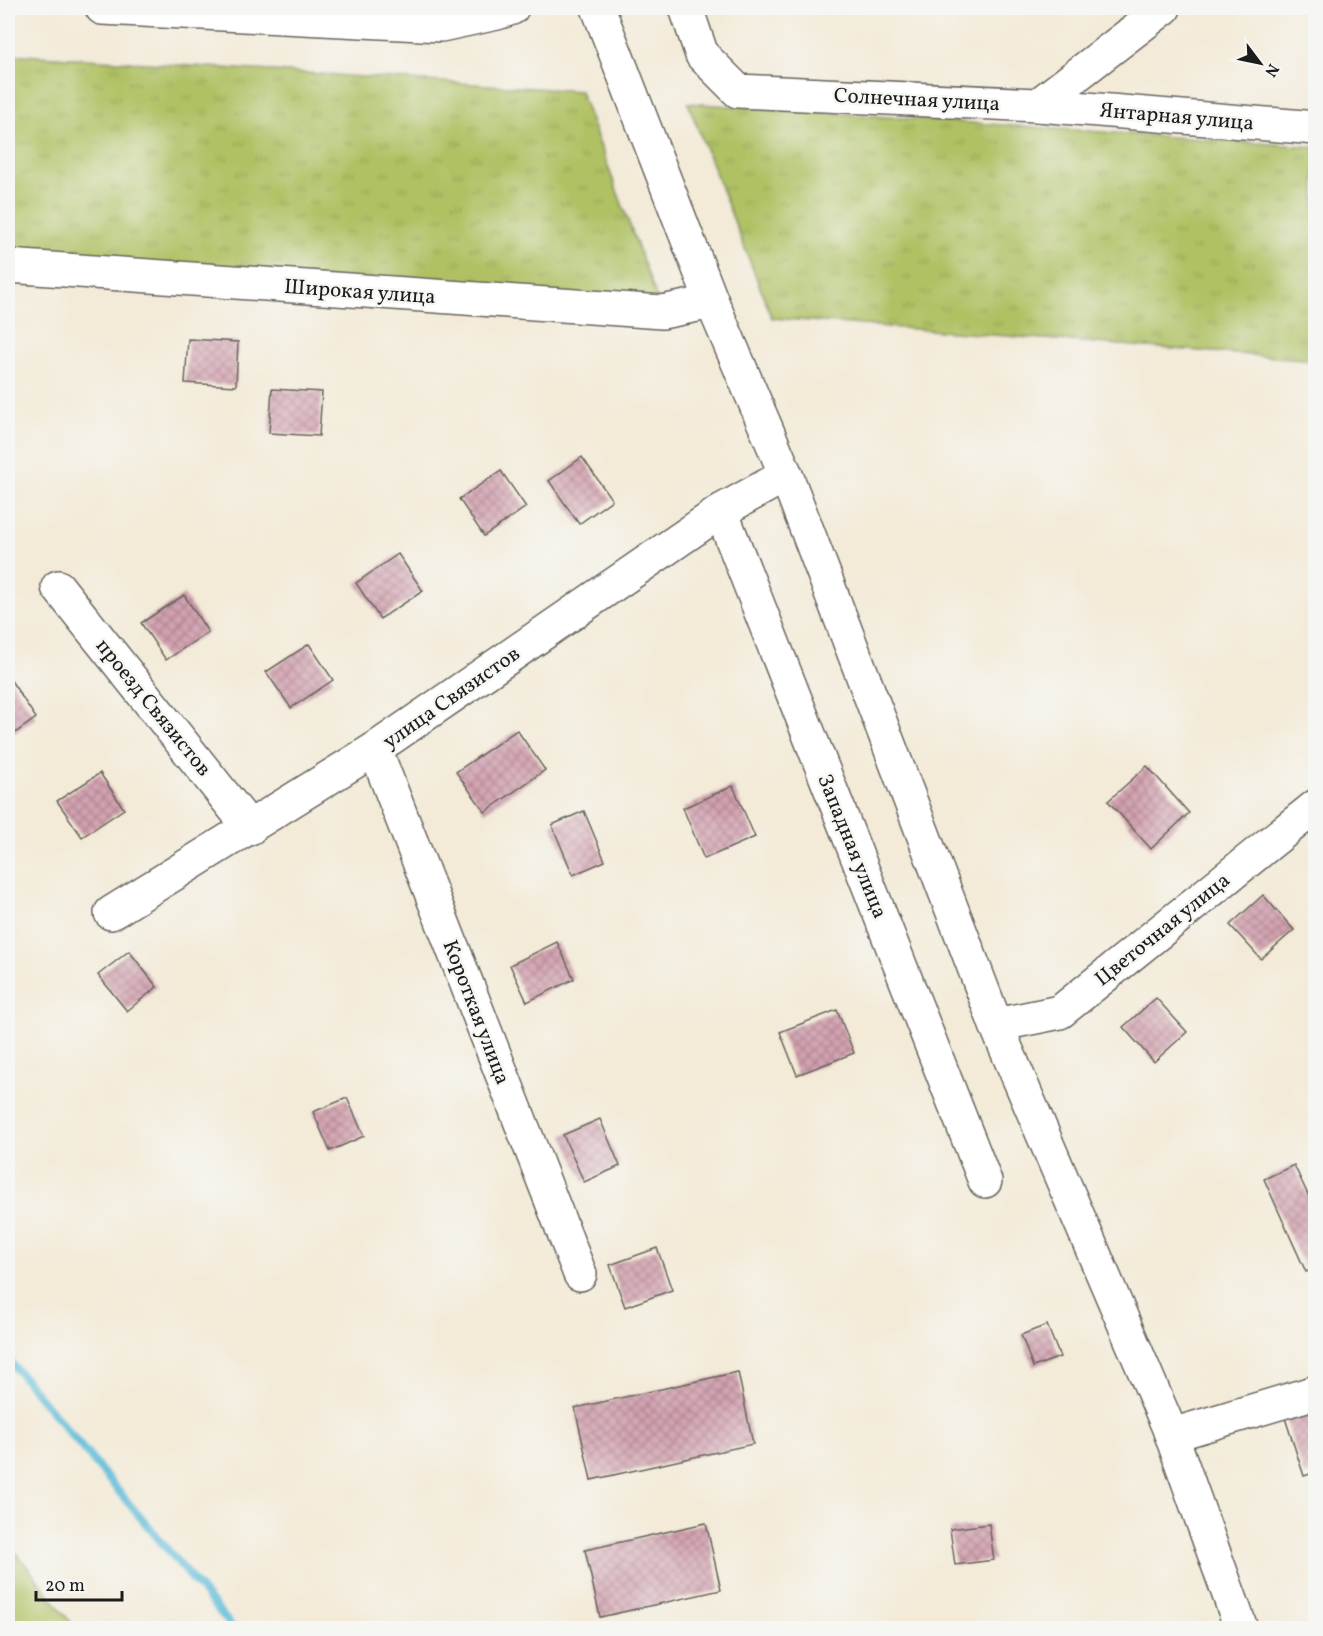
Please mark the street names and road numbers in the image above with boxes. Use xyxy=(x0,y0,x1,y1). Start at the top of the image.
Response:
street label: Солнечная улица xyxy=(833,82,1001,119)
street label: Янтарная улица xyxy=(1098,96,1255,139)
street label: Широкая улица xyxy=(283,273,437,312)
street label: проезд Связистов xyxy=(88,633,217,783)
street label: улица Связистов xyxy=(377,640,526,756)
street label: Западная улица xyxy=(809,770,894,923)
street label: Цветочная улица xyxy=(1089,867,1237,994)
street label: Короткая улица xyxy=(435,936,517,1089)

